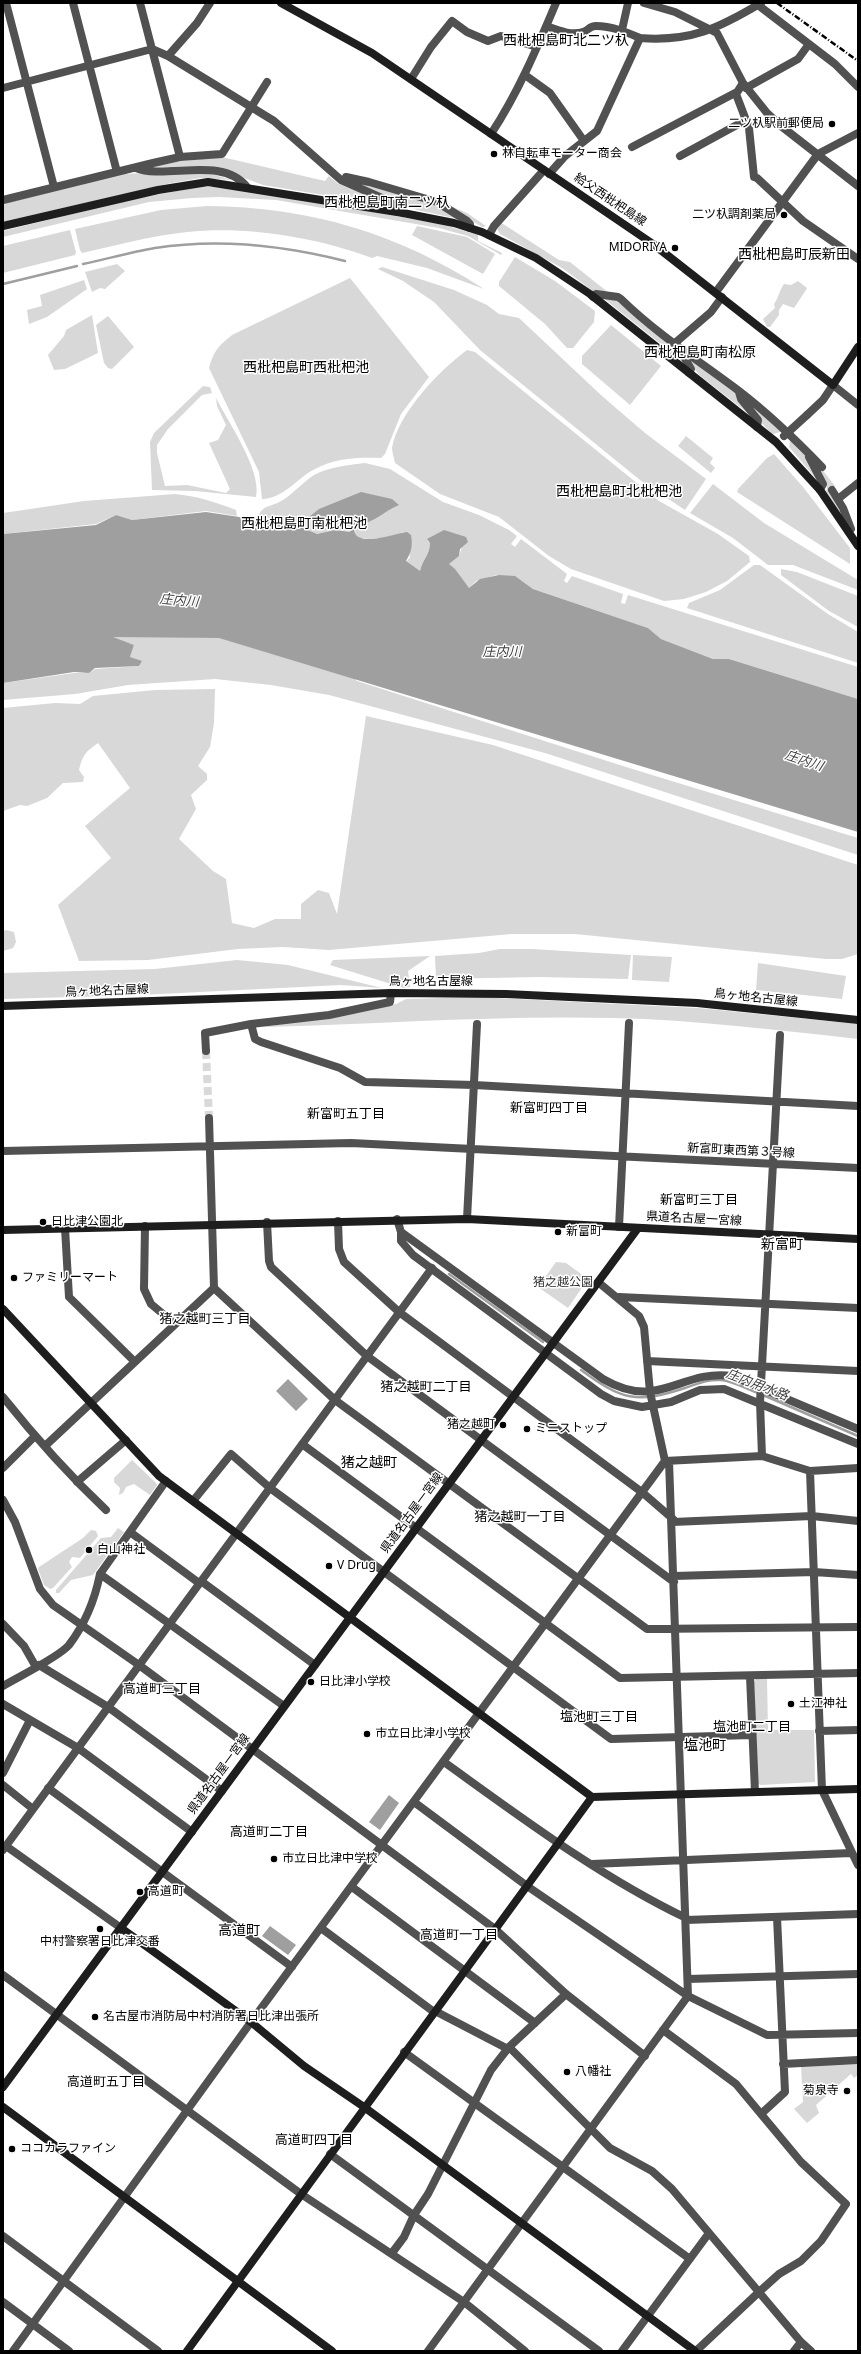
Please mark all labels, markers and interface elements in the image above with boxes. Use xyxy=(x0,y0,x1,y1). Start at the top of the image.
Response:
district label: 西枇杷島町北二ツ杁 xyxy=(503,33,629,49)
place label: 二ツ杁駅前郵便局 xyxy=(728,117,824,131)
marker: 二ツ杁駅前郵便局 xyxy=(827,119,837,129)
place label: 林自転車モーター商会 xyxy=(502,147,622,161)
marker: 林自転車モーター商会 xyxy=(489,149,499,159)
street label: 給父西枇杷島線 xyxy=(571,171,649,229)
district label: 西枇杷島町南二ツ杁 xyxy=(324,195,450,211)
place label: 二ツ杁調剤薬局 xyxy=(692,208,776,222)
marker: 二ツ杁調剤薬局 xyxy=(779,210,789,220)
place label: MIDORIYA xyxy=(609,241,667,255)
marker: MIDORIYA xyxy=(670,243,680,253)
district label: 西枇杷島町辰新田 xyxy=(738,247,850,263)
district label: 西枇杷島町南松原 xyxy=(644,345,756,361)
district label: 西枇杷島町西枇杷池 xyxy=(243,360,369,376)
district label: 西枇杷島町北枇杷池 xyxy=(556,484,682,500)
district label: 西枇杷島町南枇杷池 xyxy=(241,516,367,532)
water label: 庄内川 xyxy=(159,592,199,610)
water label: 庄内川 xyxy=(483,644,521,660)
water label: 庄内川 xyxy=(783,747,825,775)
street label: 鳥ヶ地名古屋線 xyxy=(389,975,473,989)
street label: 鳥ヶ地名古屋線 xyxy=(65,982,149,1000)
street label: 鳥ヶ地名古屋線 xyxy=(713,986,799,1010)
district label: 新富町四丁目 xyxy=(510,1100,588,1116)
district label: 新富町五丁目 xyxy=(307,1106,385,1122)
street label: 新富町東西第３号線 xyxy=(687,1141,795,1161)
district label: 新富町三丁目 xyxy=(660,1192,738,1208)
street label: 県道名古屋一宮線 xyxy=(646,1209,742,1229)
place label: 日比津公園北 xyxy=(51,1215,123,1229)
marker: 日比津公園北 xyxy=(38,1217,48,1227)
place label: 新富町 xyxy=(566,1225,602,1239)
marker: 新富町 xyxy=(553,1227,563,1237)
district label: 新富町 xyxy=(761,1237,803,1253)
place label: ファミリーマート xyxy=(22,1271,118,1285)
marker: ファミリーマート xyxy=(9,1273,19,1283)
park label: 猪之越公園 xyxy=(533,1276,593,1290)
district label: 猪之越町三丁目 xyxy=(160,1311,250,1327)
water label: 庄内用水路 xyxy=(724,1366,790,1404)
district label: 猪之越町二丁目 xyxy=(381,1379,471,1395)
place label: 猪之越町 xyxy=(447,1418,495,1432)
marker: 猪之越町 xyxy=(498,1420,508,1430)
place label: ミニストップ xyxy=(535,1422,607,1436)
marker: ミニストップ xyxy=(522,1424,532,1434)
district label: 猪之越町 xyxy=(341,1455,397,1471)
street label: 県道名古屋一宮線 xyxy=(378,1470,446,1556)
district label: 猪之越町一丁目 xyxy=(475,1509,565,1525)
place label: 白山神社 xyxy=(97,1543,145,1557)
marker: 白山神社 xyxy=(84,1545,94,1555)
place label: V Drug xyxy=(337,1559,376,1573)
marker: V Drug xyxy=(324,1561,334,1571)
place label: 日比津小学校 xyxy=(319,1675,391,1689)
marker: 日比津小学校 xyxy=(306,1677,316,1687)
district label: 高道町三丁目 xyxy=(123,1681,201,1697)
place label: 土江神社 xyxy=(799,1697,847,1711)
marker: 土江神社 xyxy=(786,1699,796,1709)
district label: 塩池町三丁目 xyxy=(560,1709,638,1725)
district label: 塩池町二丁目 xyxy=(713,1719,791,1735)
place label: 市立日比津小学校 xyxy=(375,1727,471,1741)
marker: 市立日比津小学校 xyxy=(362,1729,372,1739)
street label: 県道名古屋一宮線 xyxy=(185,1731,253,1817)
district label: 塩池町 xyxy=(684,1738,726,1754)
district label: 高道町二丁目 xyxy=(230,1824,308,1840)
place label: 市立日比津中学校 xyxy=(282,1852,378,1866)
marker: 市立日比津中学校 xyxy=(269,1854,279,1864)
place label: 高道町 xyxy=(148,1885,184,1899)
marker: 高道町 xyxy=(135,1887,145,1897)
district label: 高道町 xyxy=(218,1923,260,1939)
marker: 中村警察署日比津交番 xyxy=(95,1924,105,1934)
district label: 高道町一丁目 xyxy=(420,1927,498,1943)
place label: 中村警察署日比津交番 xyxy=(40,1935,160,1949)
place label: 名古屋市消防局中村消防署日比津出張所 xyxy=(103,2010,319,2024)
marker: 名古屋市消防局中村消防署日比津出張所 xyxy=(90,2012,100,2022)
place label: 八幡社 xyxy=(575,2065,611,2079)
marker: 八幡社 xyxy=(562,2067,572,2077)
district label: 高道町五丁目 xyxy=(67,2074,145,2090)
place label: 菊泉寺 xyxy=(803,2084,839,2098)
marker: 菊泉寺 xyxy=(842,2086,852,2096)
district label: 高道町四丁目 xyxy=(275,2132,353,2148)
place label: ココカラファイン xyxy=(20,2142,116,2156)
marker: ココカラファイン xyxy=(7,2144,17,2154)

